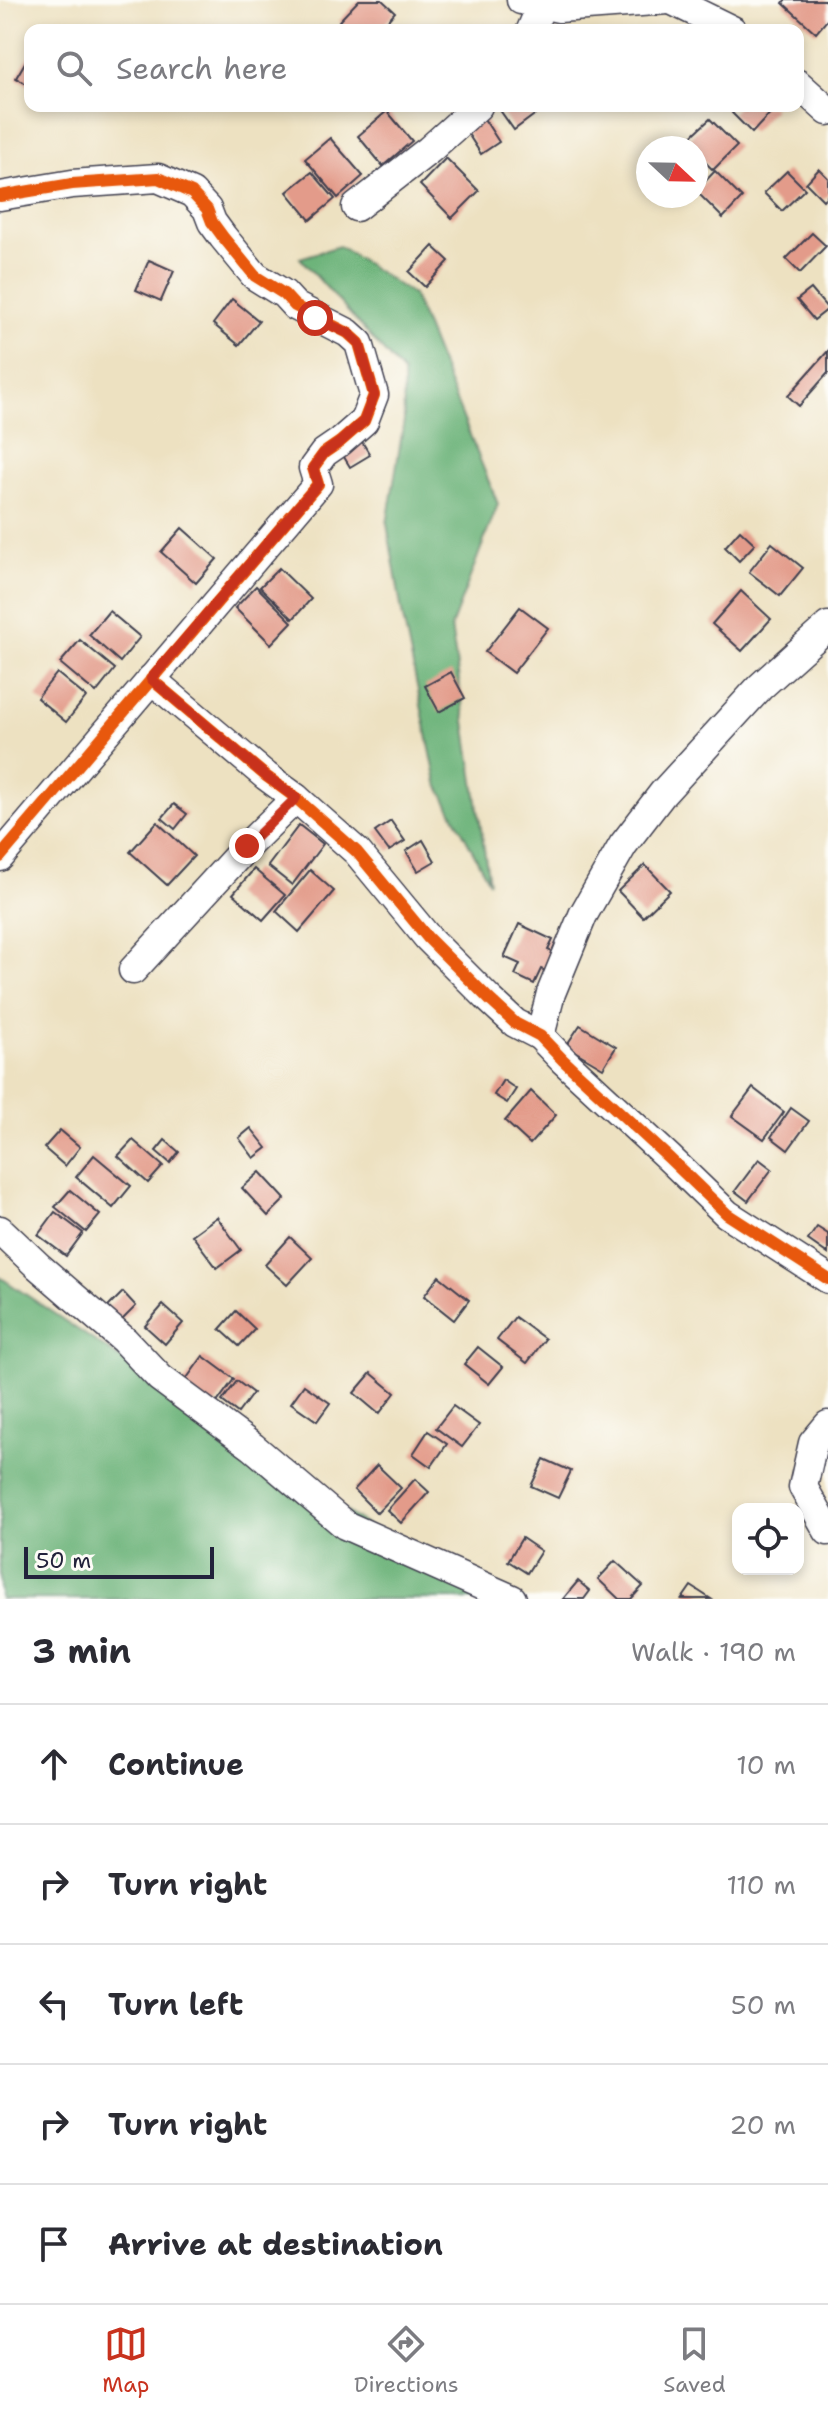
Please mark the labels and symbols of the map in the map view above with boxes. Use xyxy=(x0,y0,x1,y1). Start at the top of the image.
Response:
north arrow xyxy=(636,136,708,208)
route start xyxy=(297,300,333,336)
route end xyxy=(229,828,265,864)
scale bar xyxy=(24,1543,214,1579)

